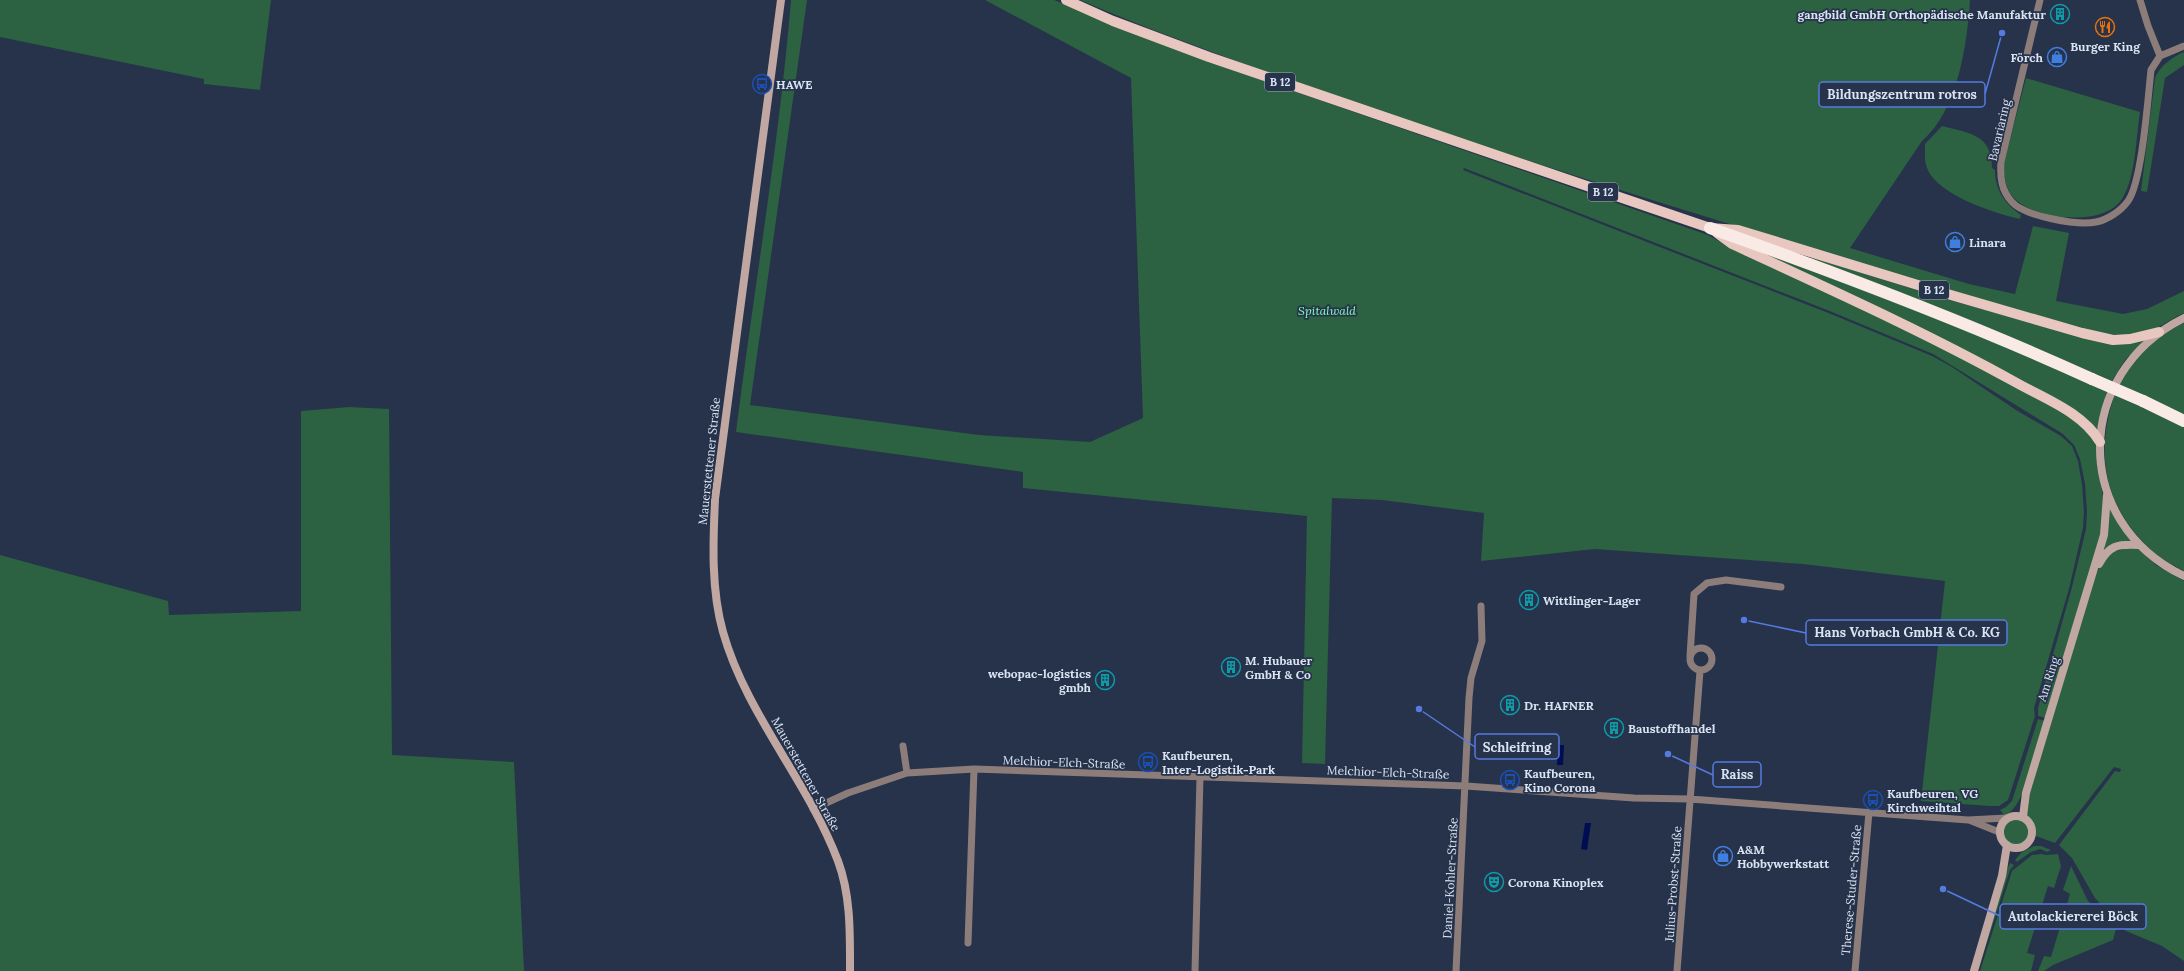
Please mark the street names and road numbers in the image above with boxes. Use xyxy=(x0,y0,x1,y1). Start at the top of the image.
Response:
road number: B 12 xyxy=(1265,73,1295,91)
street label: Bavariaring xyxy=(1985,97,2013,162)
road number: B 12 xyxy=(1588,183,1618,201)
road number: B 12 xyxy=(1919,281,1949,299)
street label: Mauerstettener Straße xyxy=(695,396,723,525)
street label: Am Ring xyxy=(2033,654,2062,704)
street label: Mauerstettener Straße xyxy=(768,714,844,834)
street label: Melchior-Elch-Straße xyxy=(1002,752,1126,772)
street label: Melchior-Elch-Straße xyxy=(1326,762,1450,782)
street label: Daniel-Kohler-Straße xyxy=(1439,817,1461,939)
street label: Therese-Studer-Straße xyxy=(1838,824,1864,956)
street label: Julius-Probst-Straße xyxy=(1661,825,1685,944)

